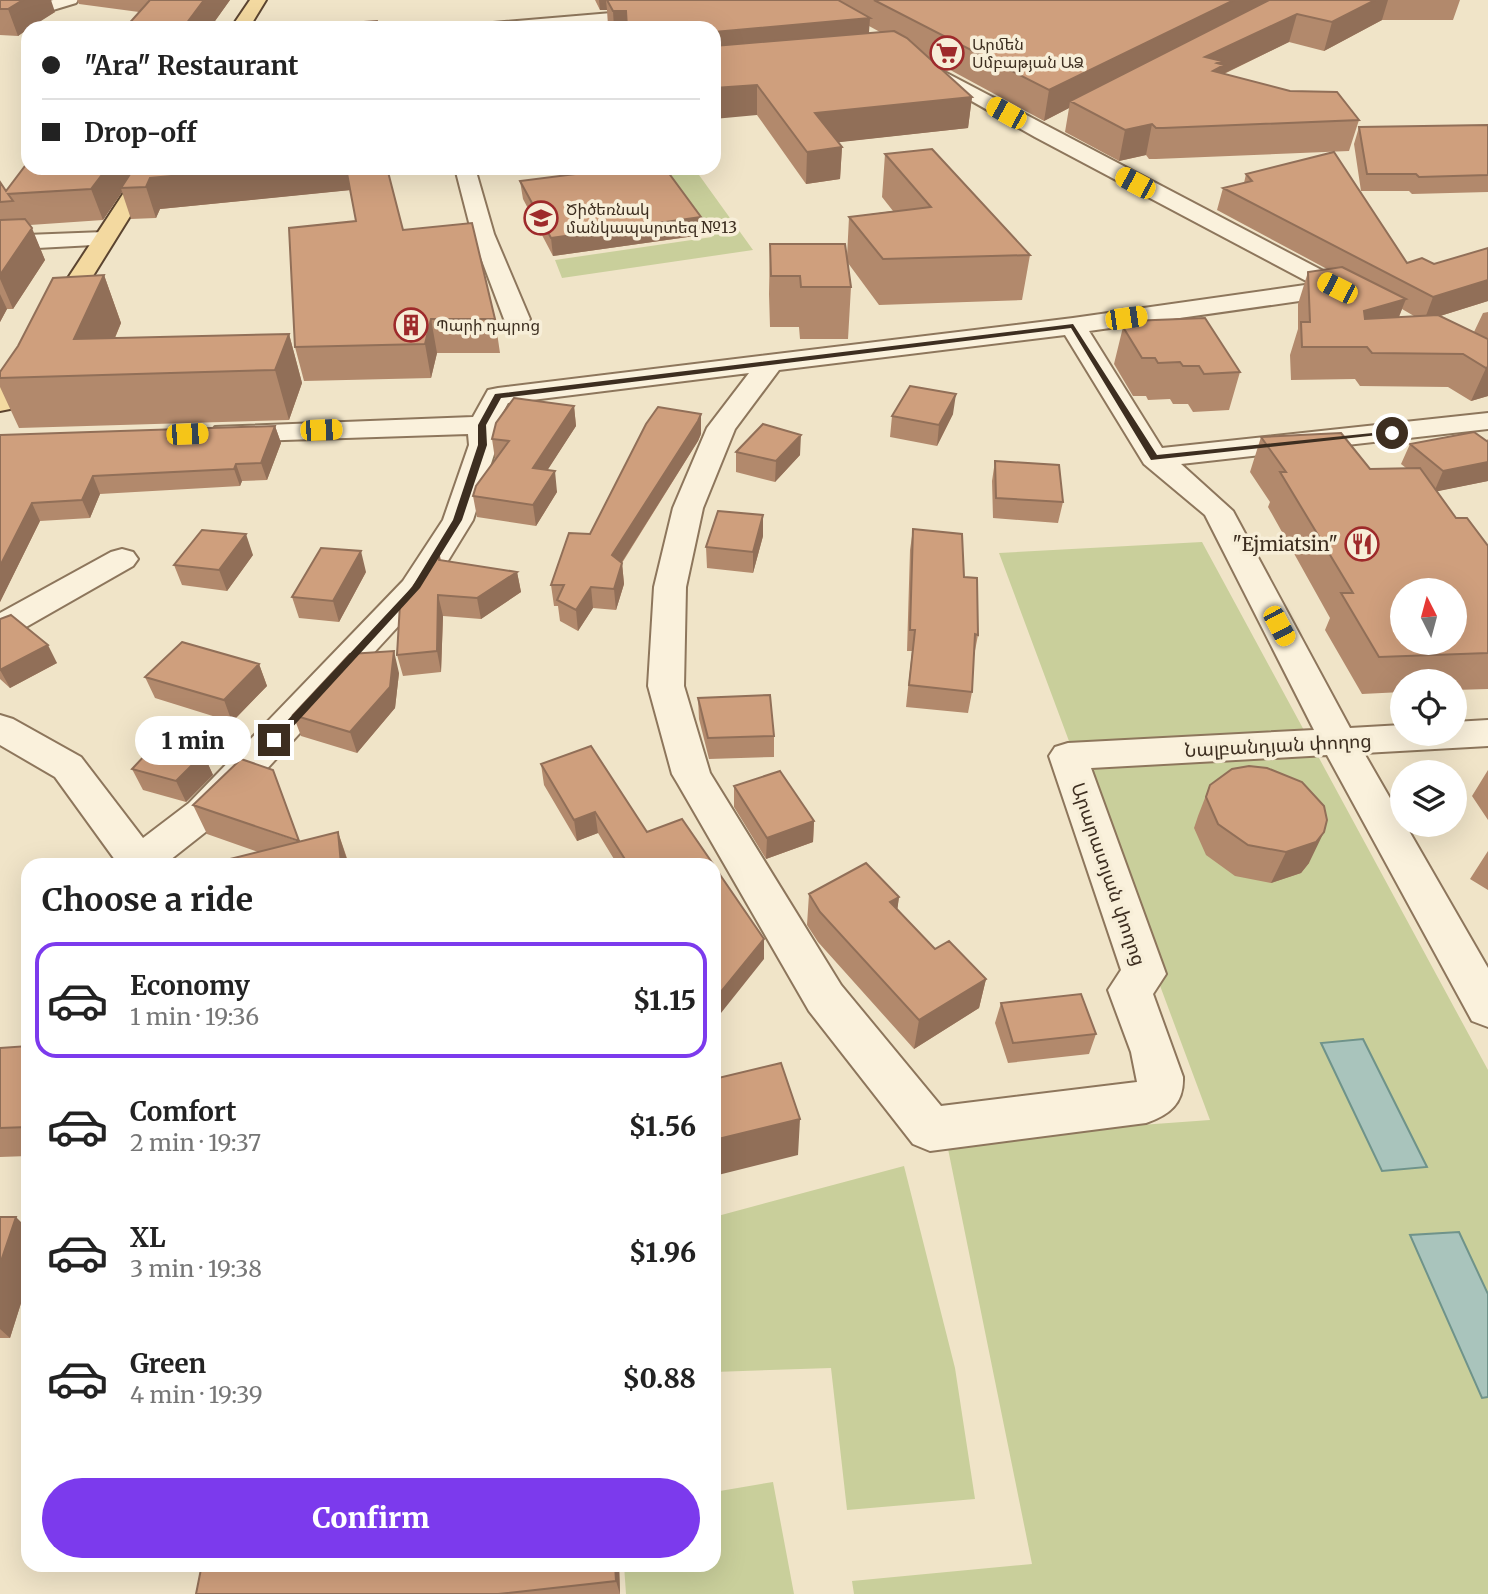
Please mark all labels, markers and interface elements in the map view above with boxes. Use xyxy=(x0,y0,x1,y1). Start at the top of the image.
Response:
supermarket icon: Արմեն Սմբաթյան ԱՁ xyxy=(928,34,966,72)
place label: Արմեն Սմբաթյան ԱՁ xyxy=(972,34,1084,72)
text: "Ara" Restaurant xyxy=(84,49,298,82)
car xyxy=(983,94,1030,132)
text: Drop-off xyxy=(84,116,197,149)
car xyxy=(1112,164,1159,202)
school or university icon: Ծիծեռնակ մանկապարտեզ №13 xyxy=(522,199,560,237)
place label: Ծիծեռնակ մանկապարտեզ №13 xyxy=(566,199,737,237)
car xyxy=(1314,269,1361,307)
car xyxy=(1104,305,1149,331)
building icon: Պարի դպրոց xyxy=(392,306,430,344)
place label: Պարի դպրոց xyxy=(436,315,540,335)
route start xyxy=(1376,417,1408,449)
car xyxy=(300,419,343,441)
car xyxy=(166,423,209,445)
restaurant icon: "Ejmiatsin" xyxy=(1343,525,1381,563)
place label: "Ejmiatsin" xyxy=(1233,532,1338,556)
north arrow xyxy=(1390,578,1466,654)
map controls xyxy=(1390,578,1467,837)
car xyxy=(1260,603,1299,649)
button: locate xyxy=(1390,669,1467,746)
callout: 1 min xyxy=(134,716,250,764)
route end xyxy=(258,724,290,756)
text: 1 min xyxy=(161,726,225,755)
street label: Նալբանդյան փողոց xyxy=(1184,728,1372,762)
button: layers xyxy=(1390,760,1467,837)
street label: Արարատյան փողոց xyxy=(1066,779,1152,969)
text: Choose a ride xyxy=(42,880,253,920)
icon: car xyxy=(46,969,109,1032)
text: Economy xyxy=(130,969,250,1002)
text: $1.15 xyxy=(633,984,696,1017)
text: 1 min · 19:36 xyxy=(130,1002,259,1031)
icon: car xyxy=(46,1095,109,1158)
text: Comfort xyxy=(130,1095,236,1128)
text: $1.56 xyxy=(629,1110,696,1143)
text: 2 min · 19:37 xyxy=(130,1128,261,1157)
icon: car xyxy=(46,1221,109,1284)
text: XL xyxy=(130,1221,166,1254)
text: $1.96 xyxy=(629,1236,696,1269)
text: 3 min · 19:38 xyxy=(130,1254,262,1283)
icon: car xyxy=(46,1347,109,1410)
text: Green xyxy=(130,1347,206,1380)
text: $0.88 xyxy=(623,1362,696,1395)
text: 4 min · 19:39 xyxy=(130,1380,263,1409)
button: Confirm xyxy=(42,1478,700,1558)

